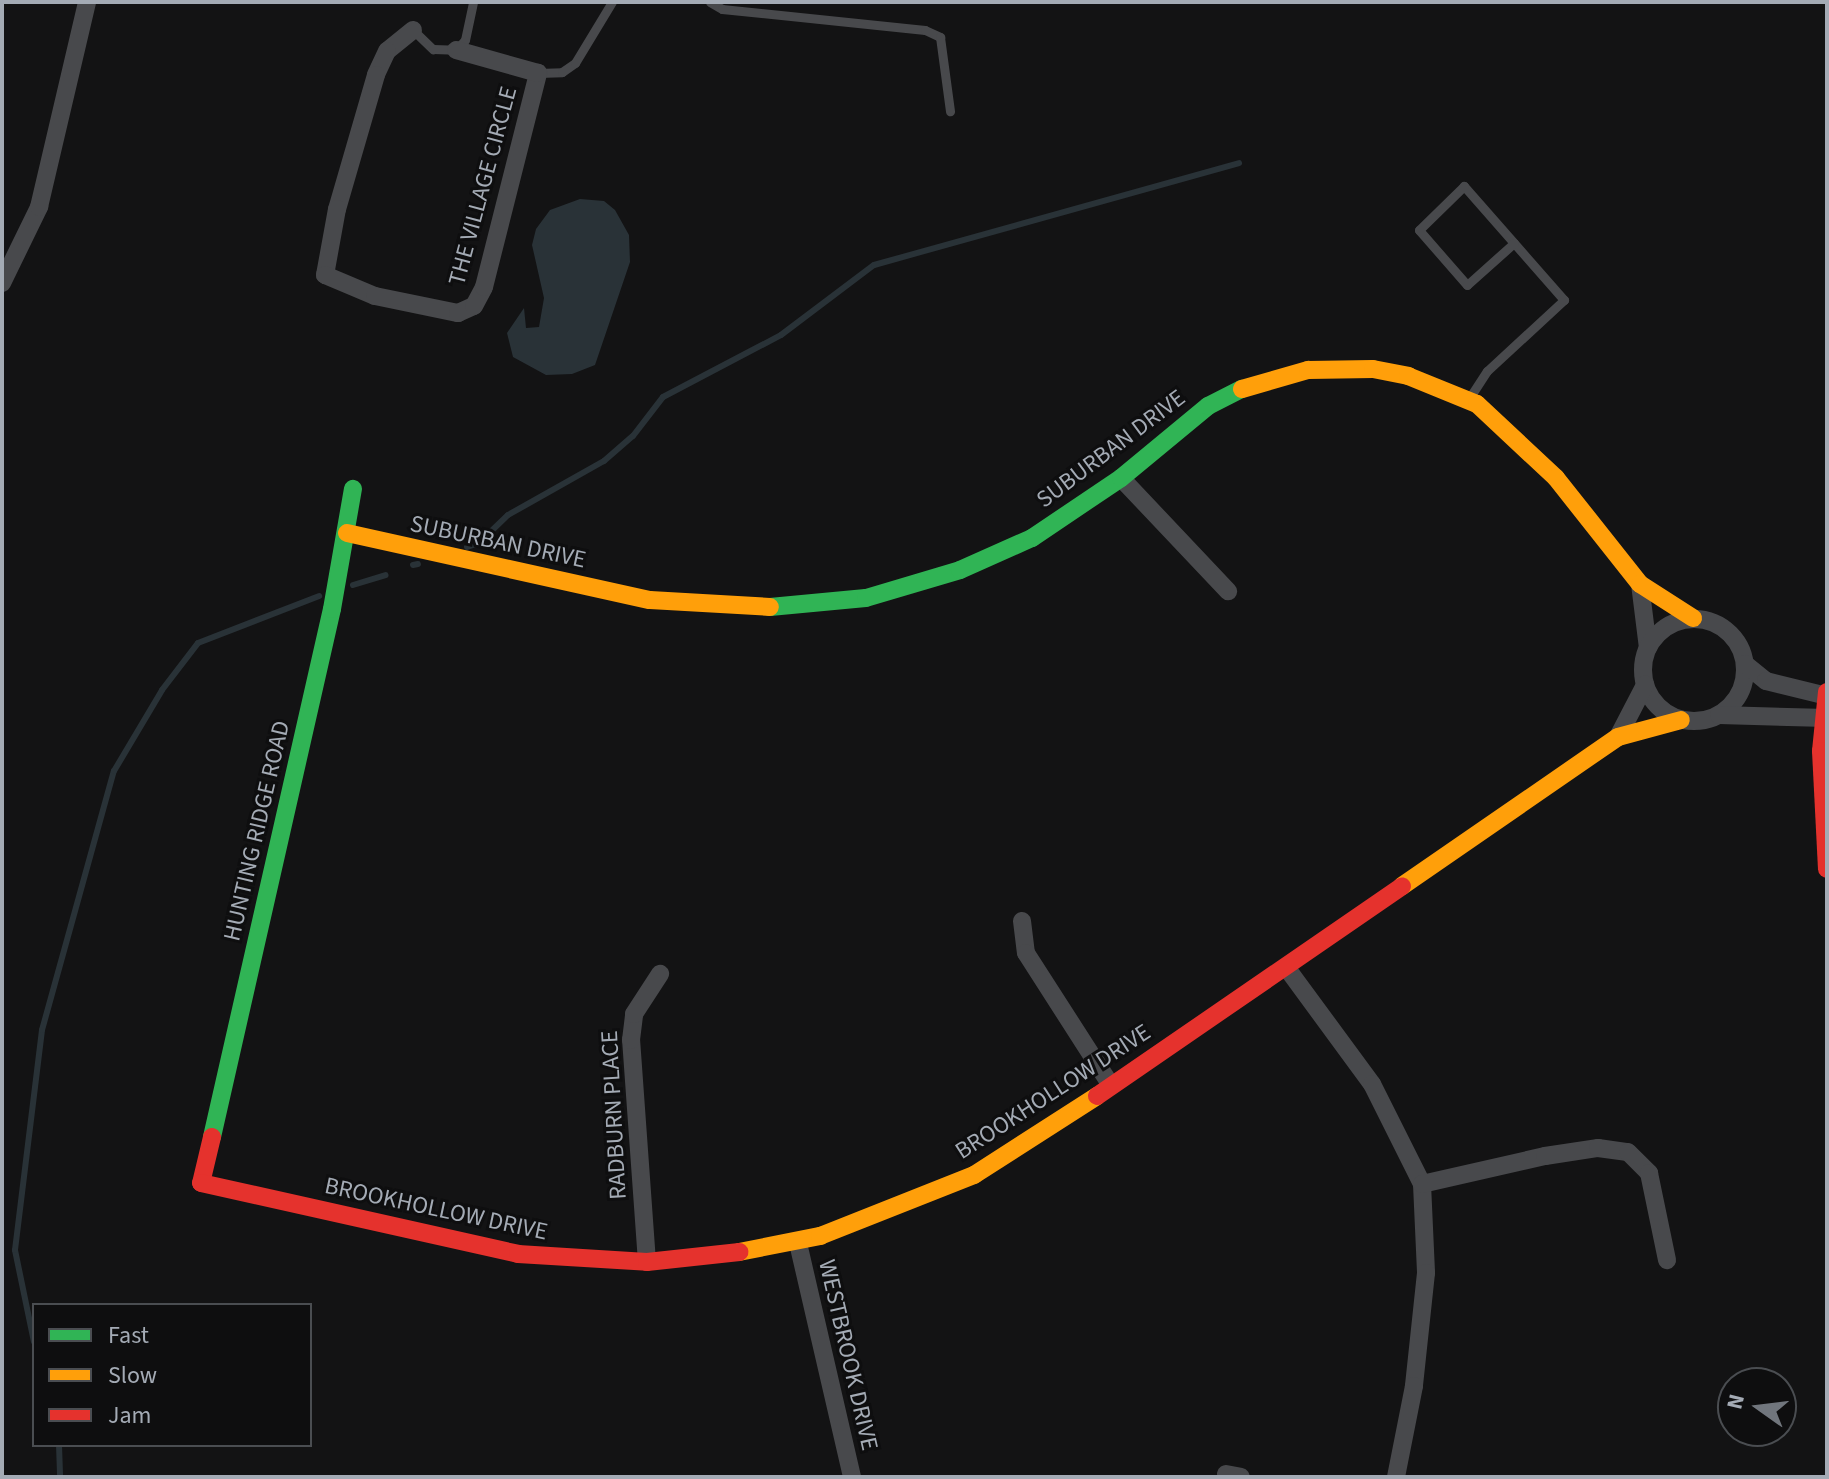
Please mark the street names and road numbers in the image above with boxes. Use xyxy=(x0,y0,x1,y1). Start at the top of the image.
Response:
street label: THE VILLAGE CIRCLE xyxy=(443,83,523,289)
street label: SUBURBAN DRIVE xyxy=(1031,384,1191,514)
street label: SUBURBAN DRIVE xyxy=(408,509,588,575)
street label: HUNTING RIDGE ROAD xyxy=(218,718,296,944)
street label: BROOKHOLLOW DRIVE xyxy=(950,1018,1156,1166)
street label: RADBURN PLACE xyxy=(595,1030,633,1200)
street label: BROOKHOLLOW DRIVE xyxy=(322,1171,550,1247)
street label: WESTBROOK DRIVE xyxy=(812,1257,884,1453)

